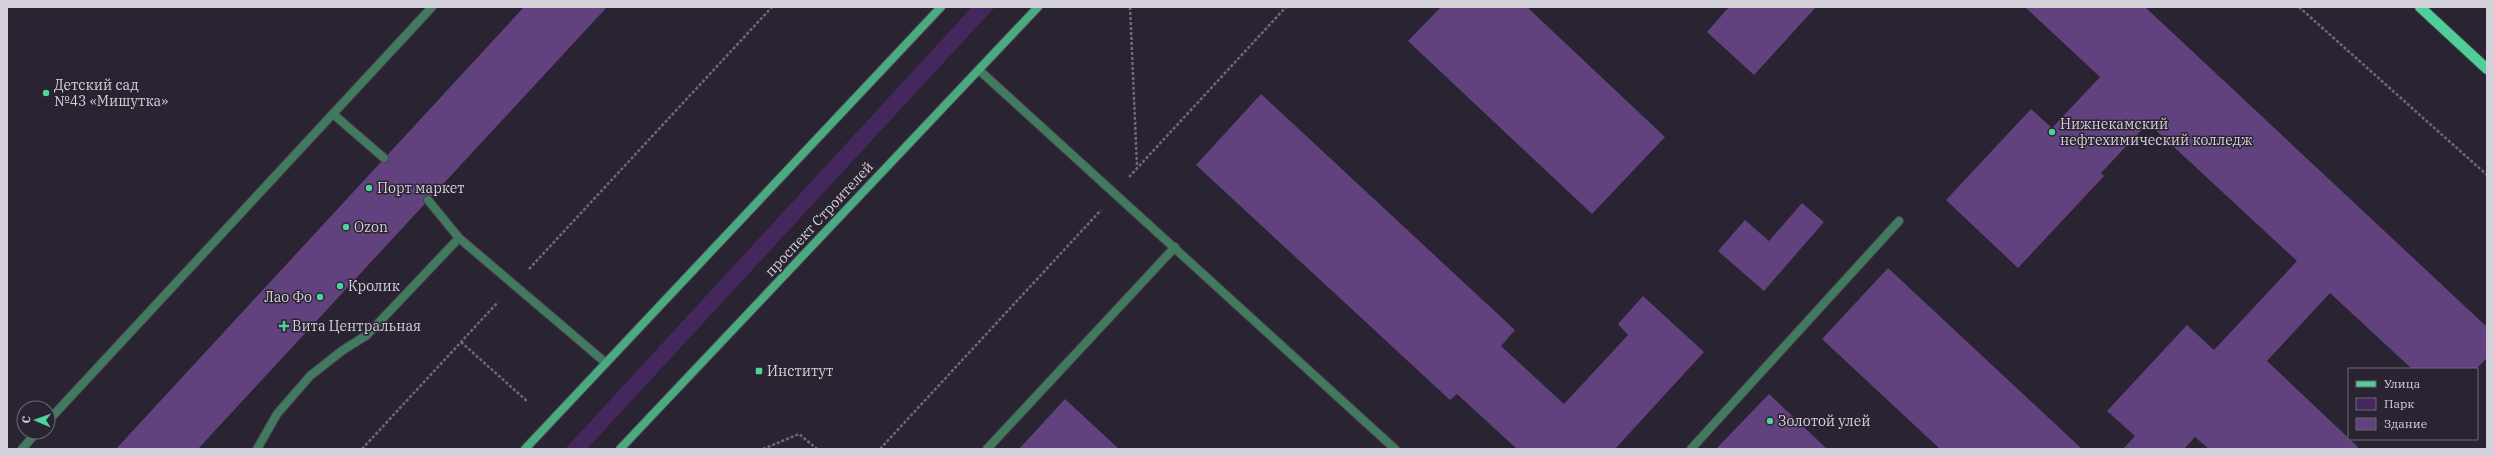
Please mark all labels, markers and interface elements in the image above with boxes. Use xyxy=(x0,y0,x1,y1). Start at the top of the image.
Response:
place label: Детский сад №43 «Мишутка» xyxy=(54,76,168,110)
marker: Детский сад №43 «Мишутка» xyxy=(41,88,51,98)
place label: Нижнекамский нефтехимический колледж xyxy=(2060,115,2252,149)
marker: Нижнекамский нефтехимический колледж xyxy=(2047,127,2057,137)
street label: проспект Строителей xyxy=(761,158,877,280)
place label: Порт маркет xyxy=(377,179,465,197)
marker: Порт маркет xyxy=(364,183,374,193)
place label: Ozon xyxy=(354,218,388,236)
marker: Ozon xyxy=(341,222,351,232)
place label: Кролик xyxy=(348,277,400,295)
marker: Кролик xyxy=(335,281,345,291)
place label: Лао Фо xyxy=(264,288,312,306)
marker: Лао Фо xyxy=(315,292,325,302)
place label: Вита Центральная xyxy=(292,317,421,335)
marker: Вита Центральная xyxy=(279,321,289,331)
place label: Институт xyxy=(767,362,833,380)
marker: Институт xyxy=(754,366,764,376)
legend xyxy=(2348,368,2478,440)
text: Улица xyxy=(2384,376,2421,391)
text: Парк xyxy=(2384,396,2414,411)
north arrow xyxy=(16,400,56,440)
place label: Золотой улей xyxy=(1778,412,1870,430)
text: С xyxy=(19,416,33,424)
marker: Золотой улей xyxy=(1765,416,1775,426)
text: Здание xyxy=(2384,416,2427,431)

